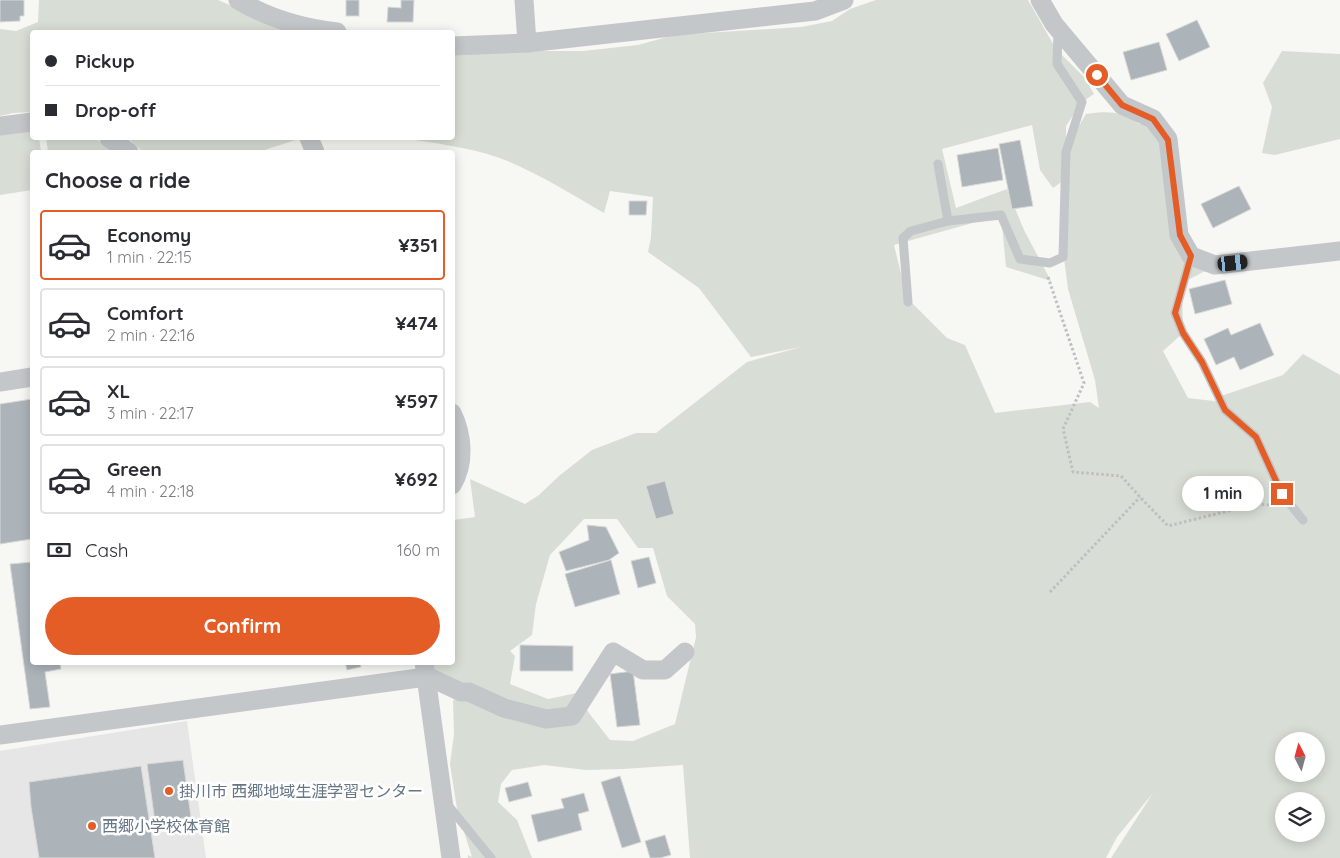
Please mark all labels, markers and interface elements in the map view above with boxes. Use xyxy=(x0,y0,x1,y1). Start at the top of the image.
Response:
text: Pickup xyxy=(75,49,135,73)
route start xyxy=(1086,64,1108,86)
text: Drop-off xyxy=(75,98,156,122)
text: Choose a ride xyxy=(45,166,190,194)
icon: car xyxy=(47,223,92,268)
text: Economy xyxy=(107,223,191,247)
text: ¥351 xyxy=(398,233,438,257)
text: 1 min · 22:15 xyxy=(107,247,192,267)
car xyxy=(1217,254,1248,272)
icon: car xyxy=(47,301,92,346)
text: Comfort xyxy=(107,301,184,325)
text: ¥474 xyxy=(395,311,438,335)
text: 2 min · 22:16 xyxy=(107,325,195,345)
icon: car xyxy=(47,379,92,424)
text: XL xyxy=(107,379,130,403)
text: ¥597 xyxy=(395,389,438,413)
text: 3 min · 22:17 xyxy=(107,403,194,423)
icon: car xyxy=(47,457,92,502)
text: Green xyxy=(107,457,162,481)
text: ¥692 xyxy=(395,467,438,491)
callout: 1 min xyxy=(1182,476,1264,512)
text: 4 min · 22:18 xyxy=(107,481,194,501)
text: 1 min xyxy=(1204,483,1242,503)
route end xyxy=(1271,483,1293,505)
icon: cash xyxy=(45,536,73,564)
text: Cash xyxy=(85,538,129,562)
text: 160 m xyxy=(397,540,440,560)
button: Confirm xyxy=(45,597,440,655)
north arrow xyxy=(1275,732,1325,782)
map controls xyxy=(1275,732,1325,842)
place label: 掛川市 西郷地域生涯学習センター xyxy=(179,781,423,801)
marker: 掛川市 西郷地域生涯学習センター xyxy=(163,785,175,797)
button: layers xyxy=(1275,792,1325,842)
place label: 西郷小学校体育館 xyxy=(102,816,230,836)
marker: 西郷小学校体育館 xyxy=(86,820,98,832)

